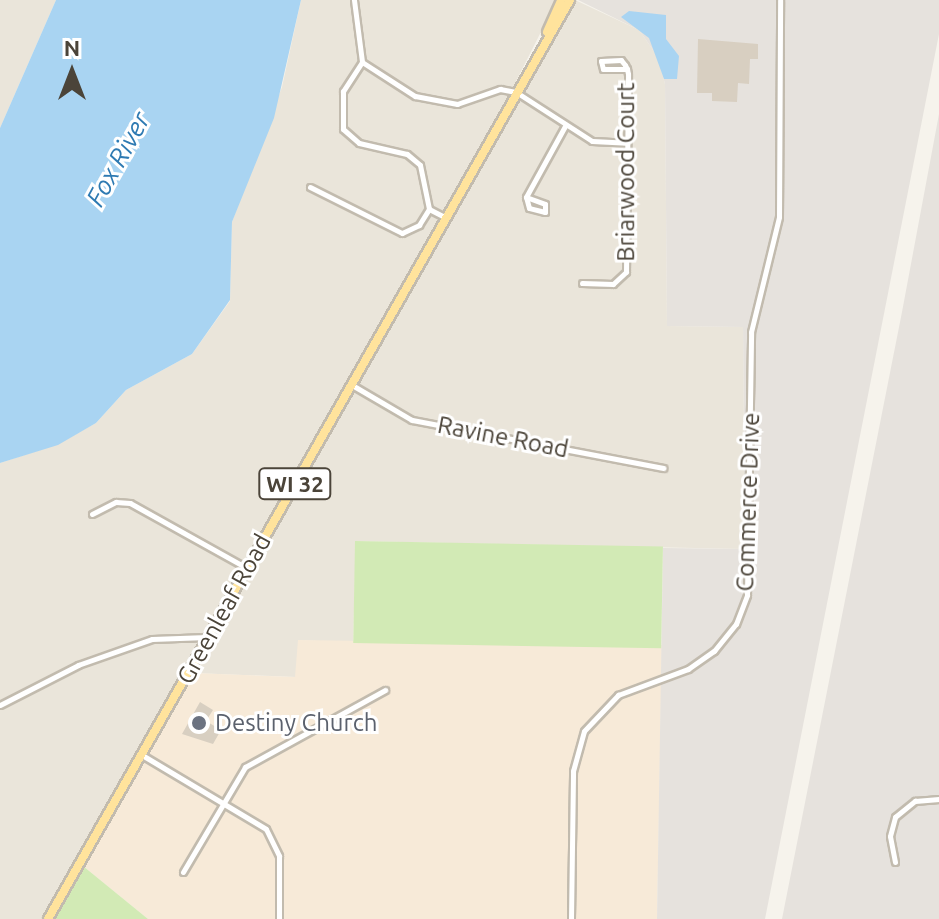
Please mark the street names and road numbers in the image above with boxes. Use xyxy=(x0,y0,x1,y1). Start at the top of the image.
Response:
street label: Briarwood Court xyxy=(612,82,640,262)
street label: Ravine Road xyxy=(435,410,571,464)
street label: Commerce Drive xyxy=(730,412,766,592)
road number: WI 32 xyxy=(257,466,333,502)
street label: Greenleaf Road xyxy=(171,529,277,689)

